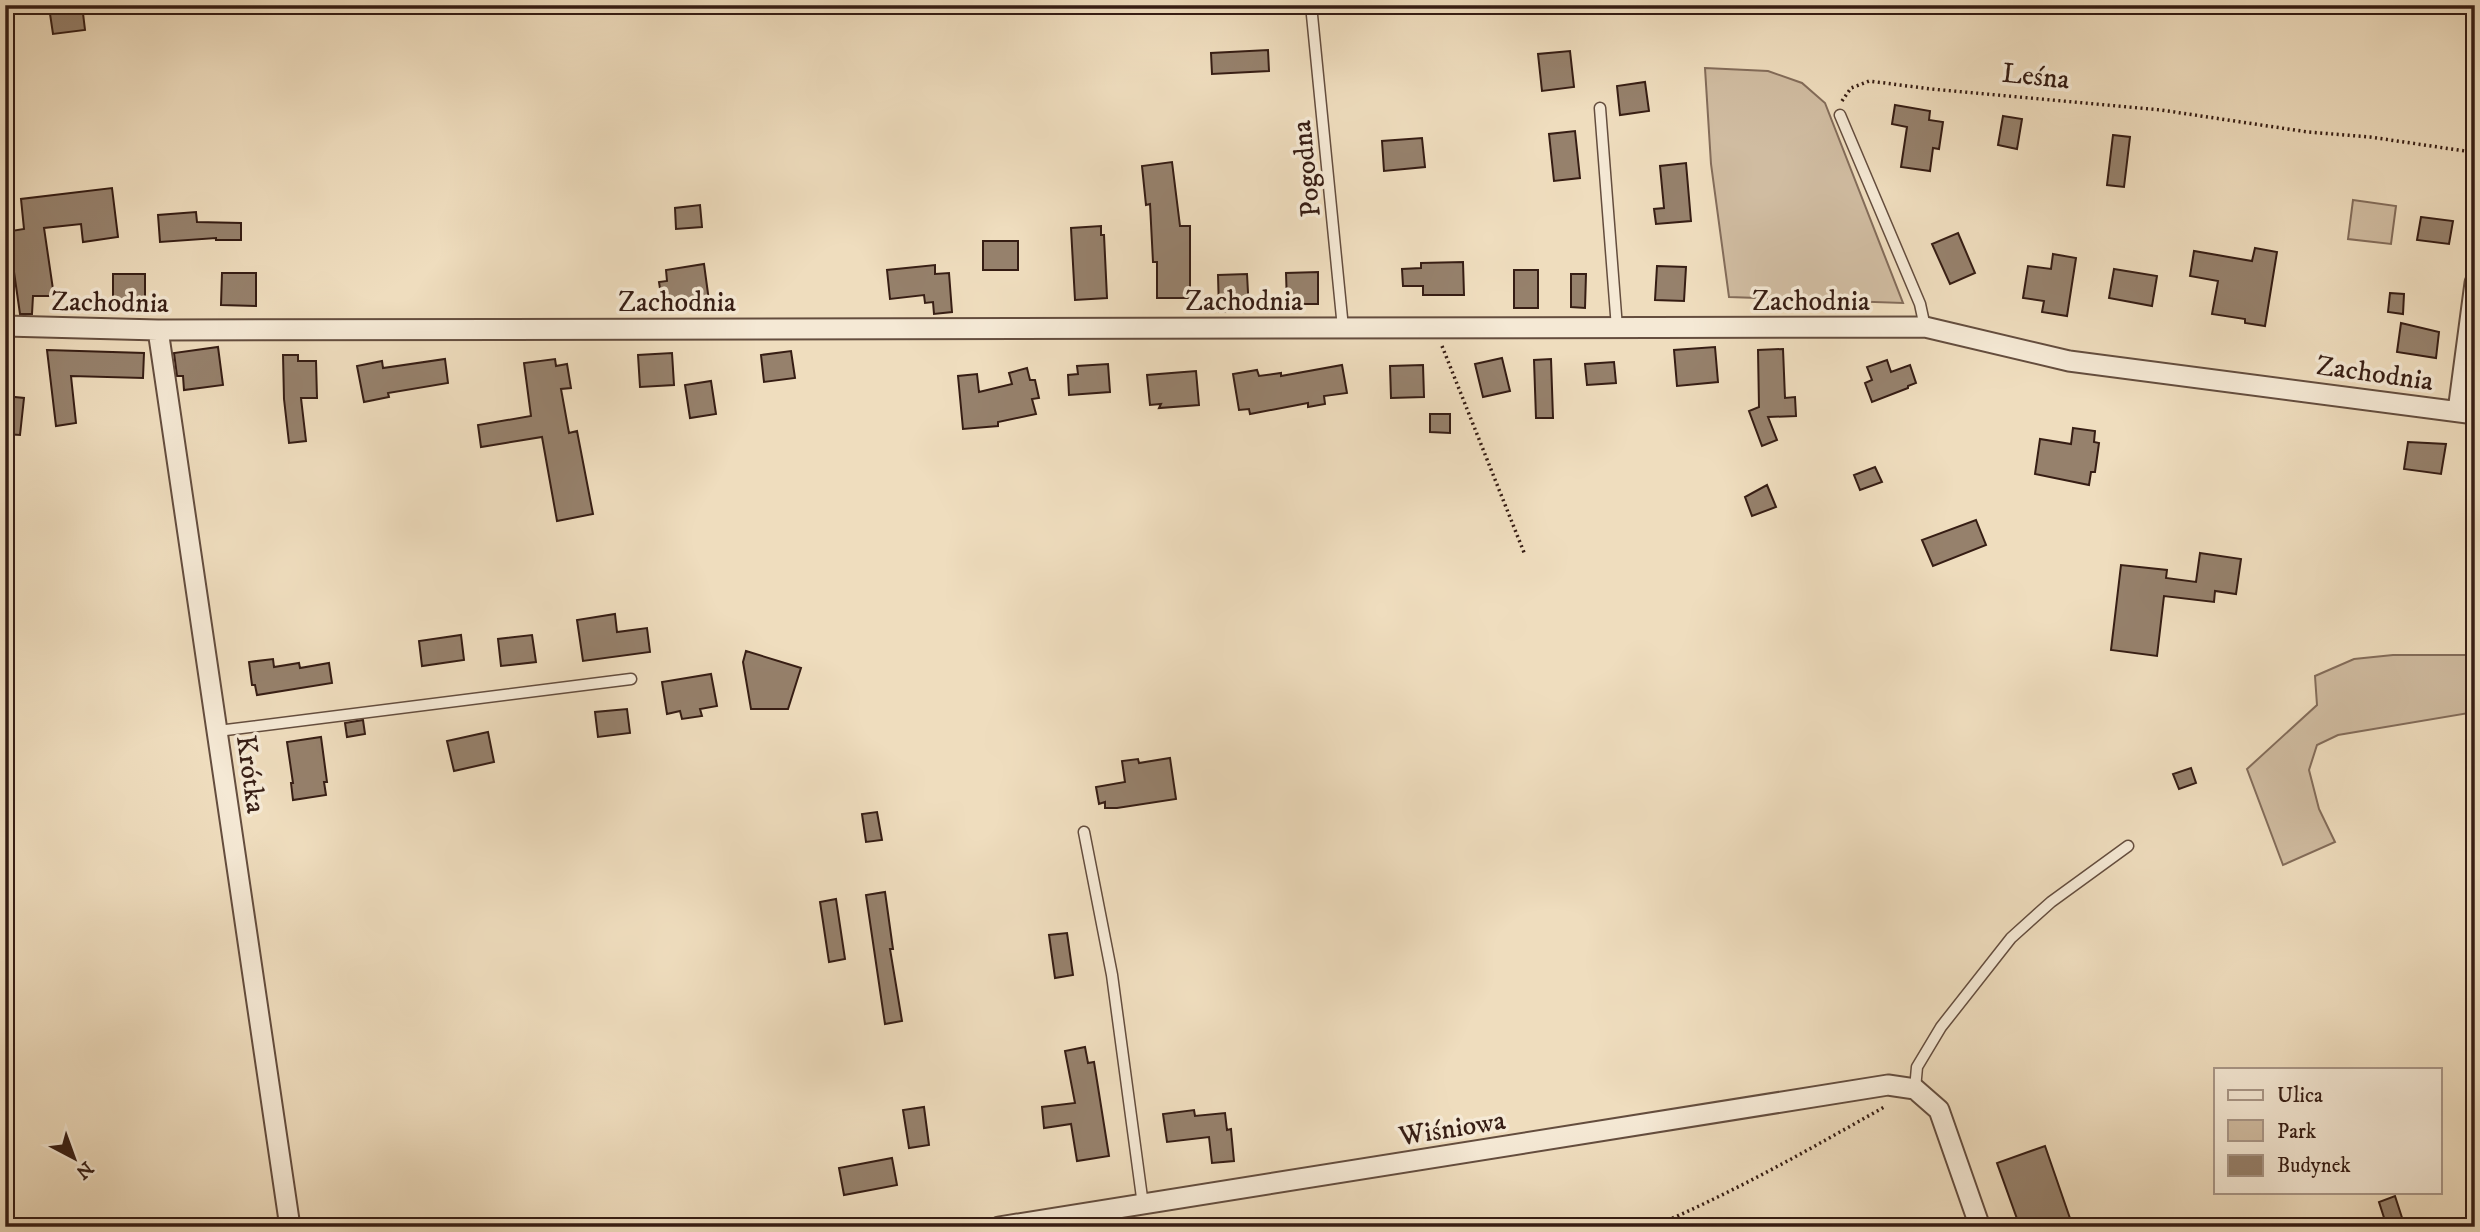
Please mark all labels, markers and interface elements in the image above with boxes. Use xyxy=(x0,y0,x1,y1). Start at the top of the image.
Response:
street label: Leśna xyxy=(2000,56,2071,97)
street label: Pogodna xyxy=(1284,119,1329,219)
street label: Zachodnia xyxy=(51,284,169,321)
street label: Zachodnia xyxy=(1185,284,1303,319)
street label: Zachodnia xyxy=(1752,284,1870,319)
street label: Zachodnia xyxy=(618,285,736,320)
street label: Zachodnia xyxy=(2314,348,2436,399)
street label: Krótka xyxy=(228,733,273,816)
legend xyxy=(2214,1068,2442,1194)
text: Ulica xyxy=(2277,1083,2323,1109)
street label: Wiśniowa xyxy=(1395,1103,1508,1154)
text: Park xyxy=(2277,1119,2317,1145)
north arrow xyxy=(38,1124,108,1194)
text: Budynek xyxy=(2277,1153,2351,1179)
text: N xyxy=(70,1156,98,1184)

